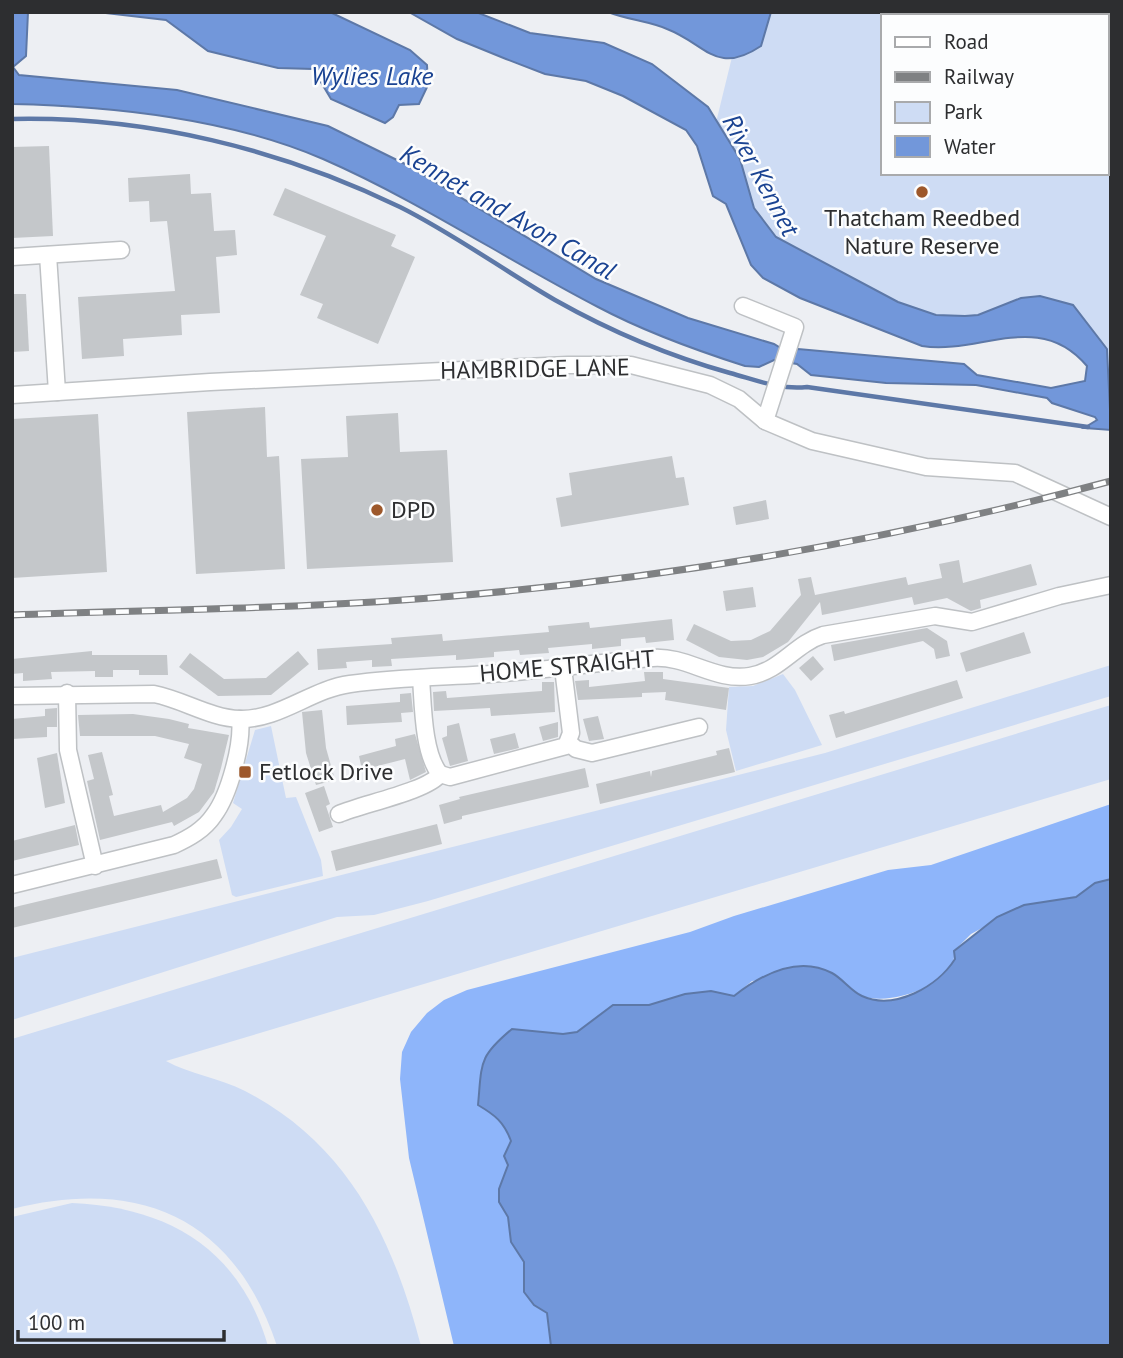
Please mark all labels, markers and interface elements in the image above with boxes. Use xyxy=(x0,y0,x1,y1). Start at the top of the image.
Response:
legend xyxy=(881,14,1109,175)
text: Road xyxy=(944,28,988,55)
water label: Wylies Lake xyxy=(311,59,433,92)
text: Railway xyxy=(944,63,1014,90)
text: Park xyxy=(944,98,983,125)
water label: River Kennet xyxy=(716,108,808,243)
text: Water xyxy=(944,133,996,160)
water label: Kennet and Avon Canal xyxy=(395,136,622,287)
marker: Thatcham Reedbed Nature Reserve xyxy=(914,184,930,200)
place label: Thatcham Reedbed Nature Reserve xyxy=(824,202,1020,261)
street label: HAMBRIDGE LANE xyxy=(440,351,630,386)
place label: DPD xyxy=(391,494,436,525)
marker: DPD xyxy=(369,502,385,518)
street label: HOME STRAIGHT xyxy=(478,642,656,689)
place label: Fetlock Drive xyxy=(259,756,393,787)
marker: Fetlock Drive xyxy=(237,764,253,780)
scale bar xyxy=(18,1298,224,1342)
text: 100 m xyxy=(28,1309,85,1336)

